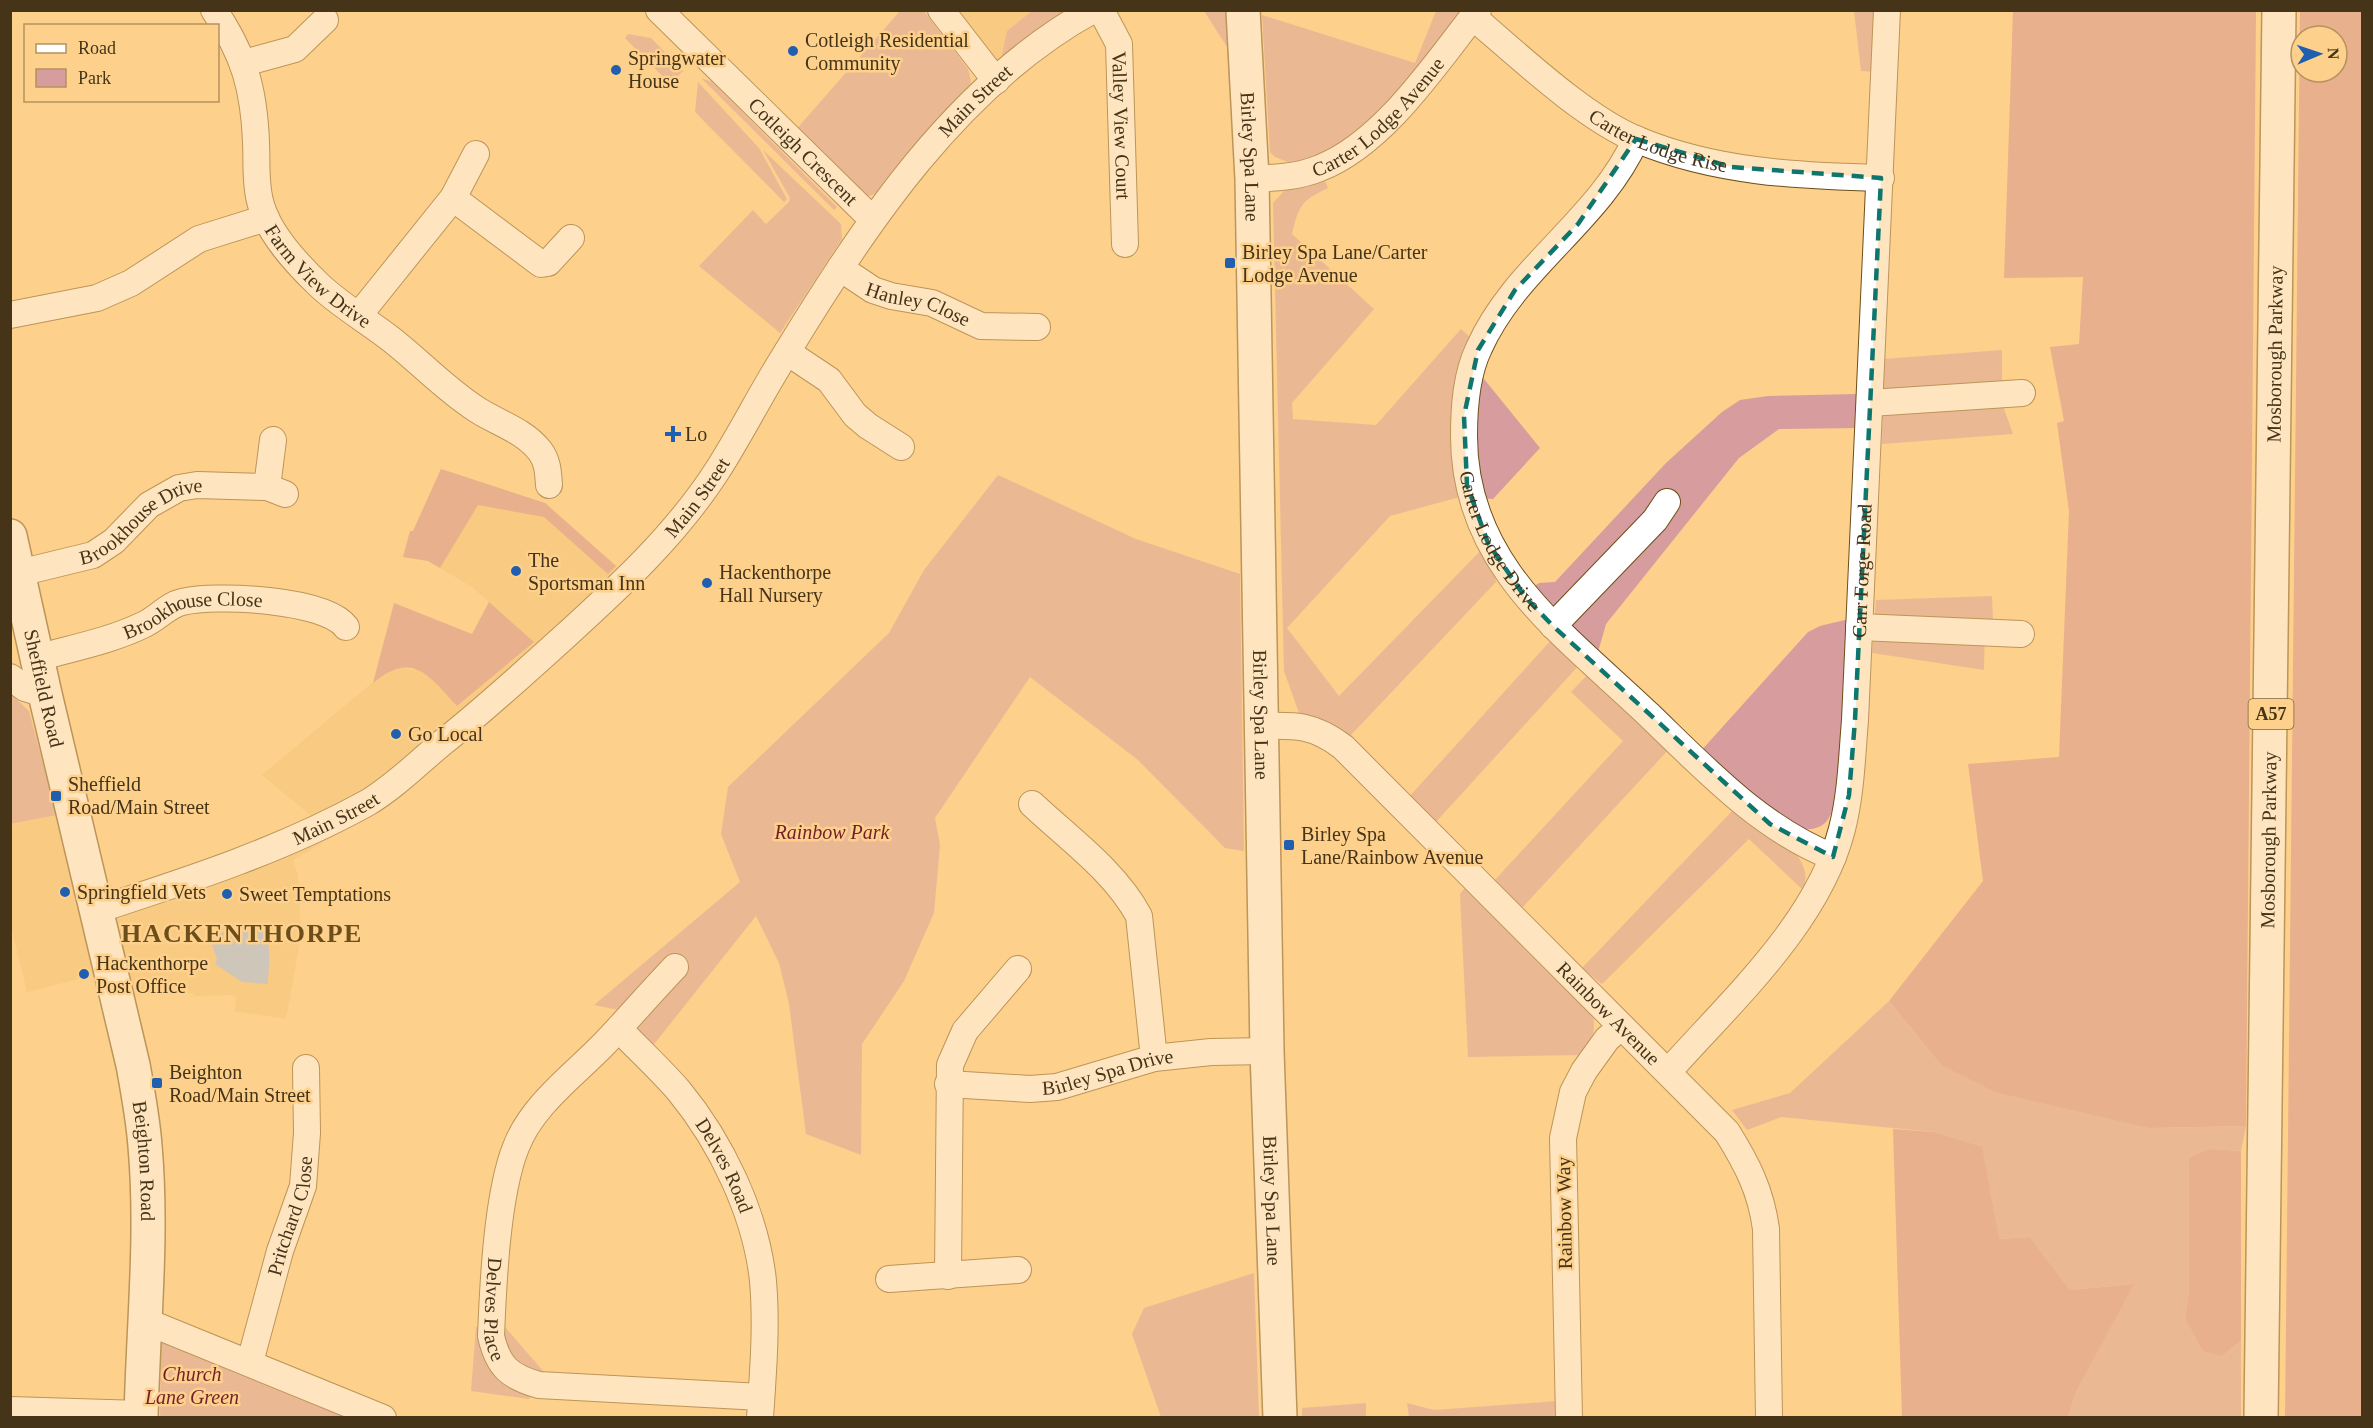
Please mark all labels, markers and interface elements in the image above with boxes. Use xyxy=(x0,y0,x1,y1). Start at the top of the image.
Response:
legend xyxy=(24,24,219,102)
north arrow xyxy=(2289,24,2349,84)
place label: Cotleigh Residential Community xyxy=(805,29,969,75)
text: Road xyxy=(78,38,116,58)
marker: Cotleigh Residential Community xyxy=(786,44,800,58)
place label: Springwater House xyxy=(628,47,726,92)
text: N xyxy=(2325,47,2342,60)
street label: Valley View Court xyxy=(1108,51,1135,200)
street label: Carter Lodge Avenue xyxy=(1309,53,1449,181)
street label: Main Street xyxy=(934,60,1016,141)
marker: Springwater House xyxy=(609,63,623,77)
text: Park xyxy=(78,68,111,88)
street label: Birley Spa Lane xyxy=(1236,91,1264,222)
street label: Cotleigh Crescent xyxy=(744,93,863,210)
street label: Carter Lodge Rise xyxy=(1585,105,1729,176)
street label: Farm View Drive xyxy=(261,220,375,332)
place label: Birley Spa Lane/Carter Lodge Avenue xyxy=(1242,241,1428,287)
marker: Birley Spa Lane/Carter Lodge Avenue xyxy=(1223,256,1237,270)
street label: Mosborough Parkway xyxy=(2262,265,2288,443)
street label: Hanley Close xyxy=(863,277,974,330)
place label: Lo xyxy=(685,423,707,445)
marker: Lo xyxy=(666,427,680,441)
street label: Main Street xyxy=(660,453,734,542)
street label: Carter Lodge Drive xyxy=(1456,469,1545,616)
street label: Brookhouse Drive xyxy=(77,474,203,569)
street label: Carr Forge Road xyxy=(1848,504,1876,639)
place label: The Sportsman Inn xyxy=(528,549,645,595)
place label: Hackenthorpe Hall Nursery xyxy=(719,561,831,607)
marker: The Sportsman Inn xyxy=(509,564,523,578)
marker: Hackenthorpe Hall Nursery xyxy=(700,576,714,590)
street label: Brookhouse Close xyxy=(120,588,264,643)
street label: Sheffield Road xyxy=(20,627,68,749)
street label: Birley Spa Lane xyxy=(1249,649,1273,780)
road number: A57 xyxy=(2248,699,2294,729)
place label: Go Local xyxy=(408,723,483,745)
marker: Go Local xyxy=(389,727,403,741)
street label: Mosborough Parkway xyxy=(2256,751,2282,929)
place label: Sheffield Road/Main Street xyxy=(68,773,210,818)
street label: Main Street xyxy=(289,787,384,849)
marker: Sheffield Road/Main Street xyxy=(49,789,63,803)
park label: Rainbow Park xyxy=(774,821,891,843)
place label: Birley Spa Lane/Rainbow Avenue xyxy=(1301,823,1483,868)
marker: Birley Spa Lane/Rainbow Avenue xyxy=(1282,838,1296,852)
place label: Springfield Vets xyxy=(77,881,206,904)
place label: Sweet Temptations xyxy=(239,883,391,906)
marker: Springfield Vets xyxy=(58,885,72,899)
marker: Sweet Temptations xyxy=(220,887,234,901)
district label: HACKENTHORPE xyxy=(121,919,363,948)
place label: Hackenthorpe Post Office xyxy=(96,952,208,997)
street label: Rainbow Avenue xyxy=(1552,957,1665,1070)
marker: Hackenthorpe Post Office xyxy=(77,967,91,981)
street label: Birley Spa Drive xyxy=(1041,1045,1174,1099)
place label: Beighton Road/Main Street xyxy=(169,1061,311,1106)
marker: Beighton Road/Main Street xyxy=(150,1076,164,1090)
street label: Beighton Road xyxy=(129,1099,159,1221)
street label: Delves Road xyxy=(691,1114,757,1215)
street label: Birley Spa Lane xyxy=(1259,1135,1286,1266)
street label: Pritchard Close xyxy=(263,1155,316,1278)
street label: Rainbow Way xyxy=(1552,1156,1577,1270)
street label: Delves Place xyxy=(480,1257,509,1365)
park label: Church Lane Green xyxy=(144,1363,239,1408)

